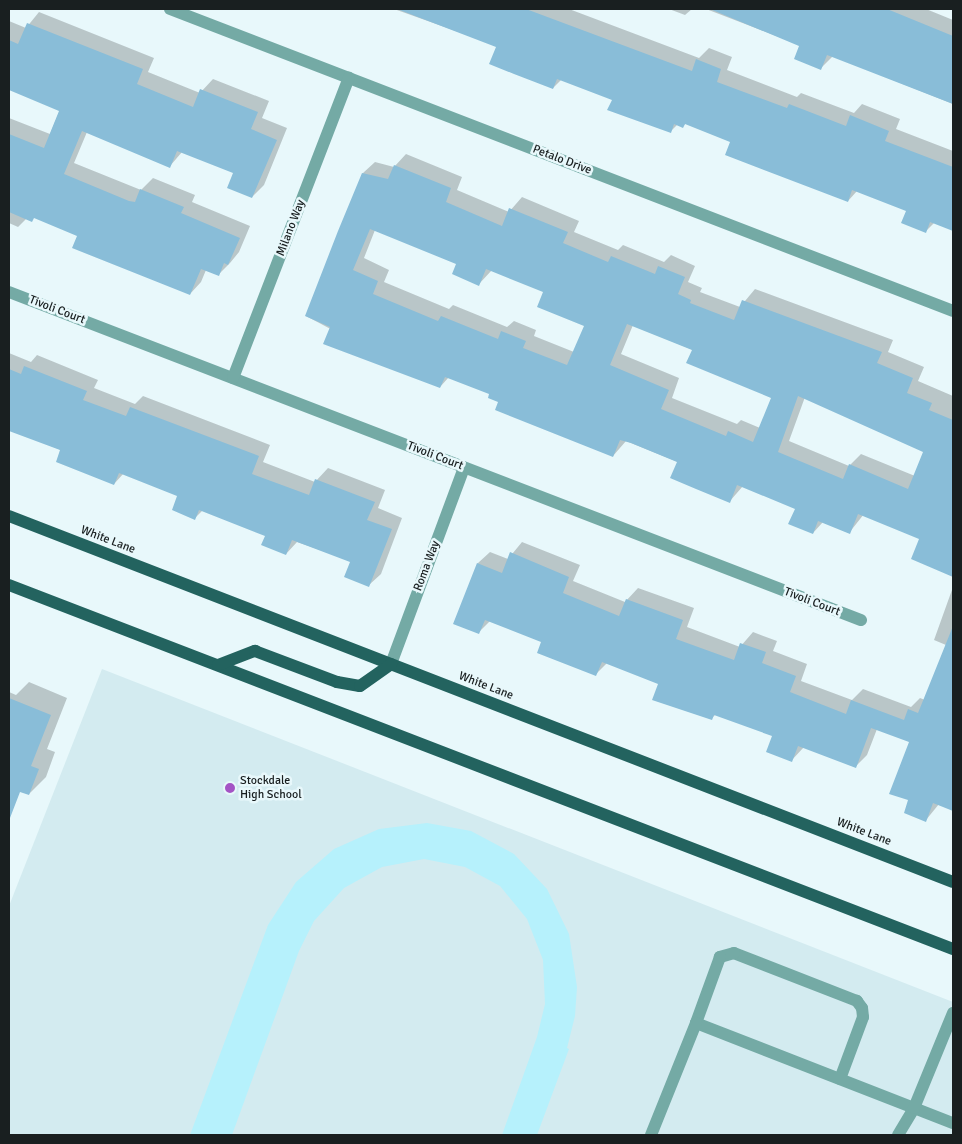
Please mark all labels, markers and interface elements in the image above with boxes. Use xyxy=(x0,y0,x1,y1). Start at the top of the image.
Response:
street label: Petalo Drive xyxy=(531,142,593,178)
street label: Milano Way xyxy=(274,198,308,258)
street label: Tivoli Court xyxy=(27,293,87,327)
street label: Tivoli Court xyxy=(405,439,465,473)
street label: White Lane xyxy=(79,523,137,557)
street label: Roma Way xyxy=(411,539,443,593)
street label: Tivoli Court xyxy=(782,585,842,619)
street label: White Lane xyxy=(457,669,515,703)
place label: Stockdale High School xyxy=(240,774,302,802)
marker: Stockdale High School xyxy=(224,782,236,794)
street label: White Lane xyxy=(835,815,893,849)

